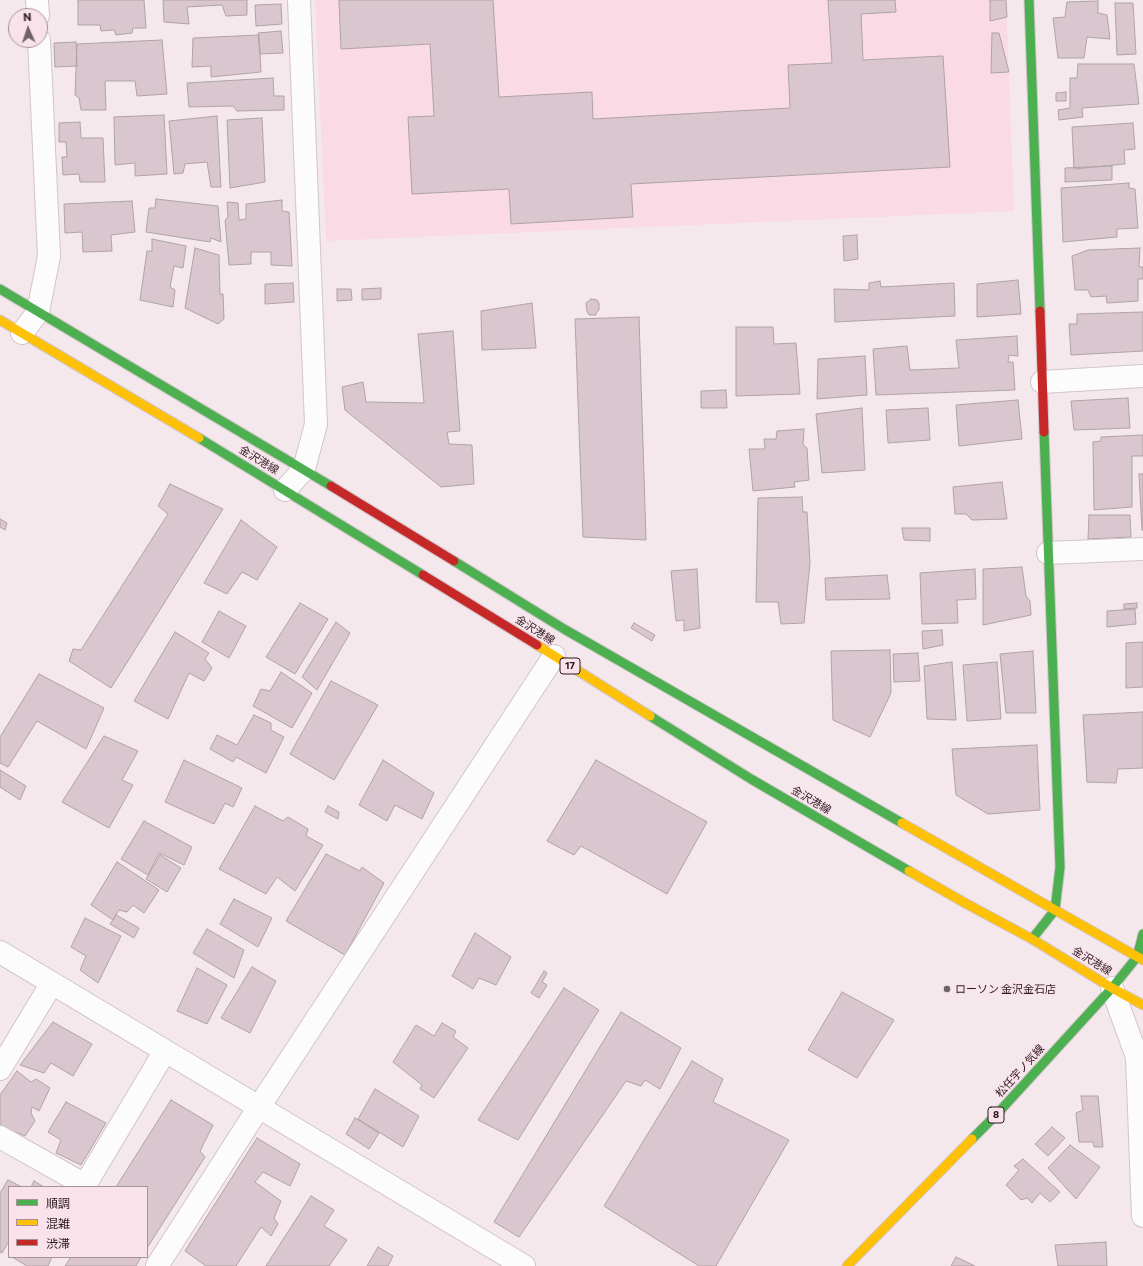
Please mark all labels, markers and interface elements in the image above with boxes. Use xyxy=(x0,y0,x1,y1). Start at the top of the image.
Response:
north arrow xyxy=(8,8,48,48)
text: N xyxy=(23,10,32,23)
street label: 金沢港線 xyxy=(237,443,281,477)
street label: 金沢港線 xyxy=(513,613,557,647)
road number: 17 xyxy=(560,658,580,674)
street label: 金沢港線 xyxy=(789,783,833,817)
street label: 金沢港線 xyxy=(1070,944,1114,978)
place label: ローソン 金沢金石店 xyxy=(955,982,1056,996)
marker: ローソン 金沢金石店 xyxy=(942,984,952,994)
street label: 松任宇ノ気線 xyxy=(993,1042,1047,1100)
road number: 8 xyxy=(988,1107,1004,1123)
legend xyxy=(8,1186,148,1258)
text: 順調 xyxy=(46,1196,70,1210)
text: 混雑 xyxy=(46,1216,70,1230)
text: 渋滞 xyxy=(46,1236,70,1250)

